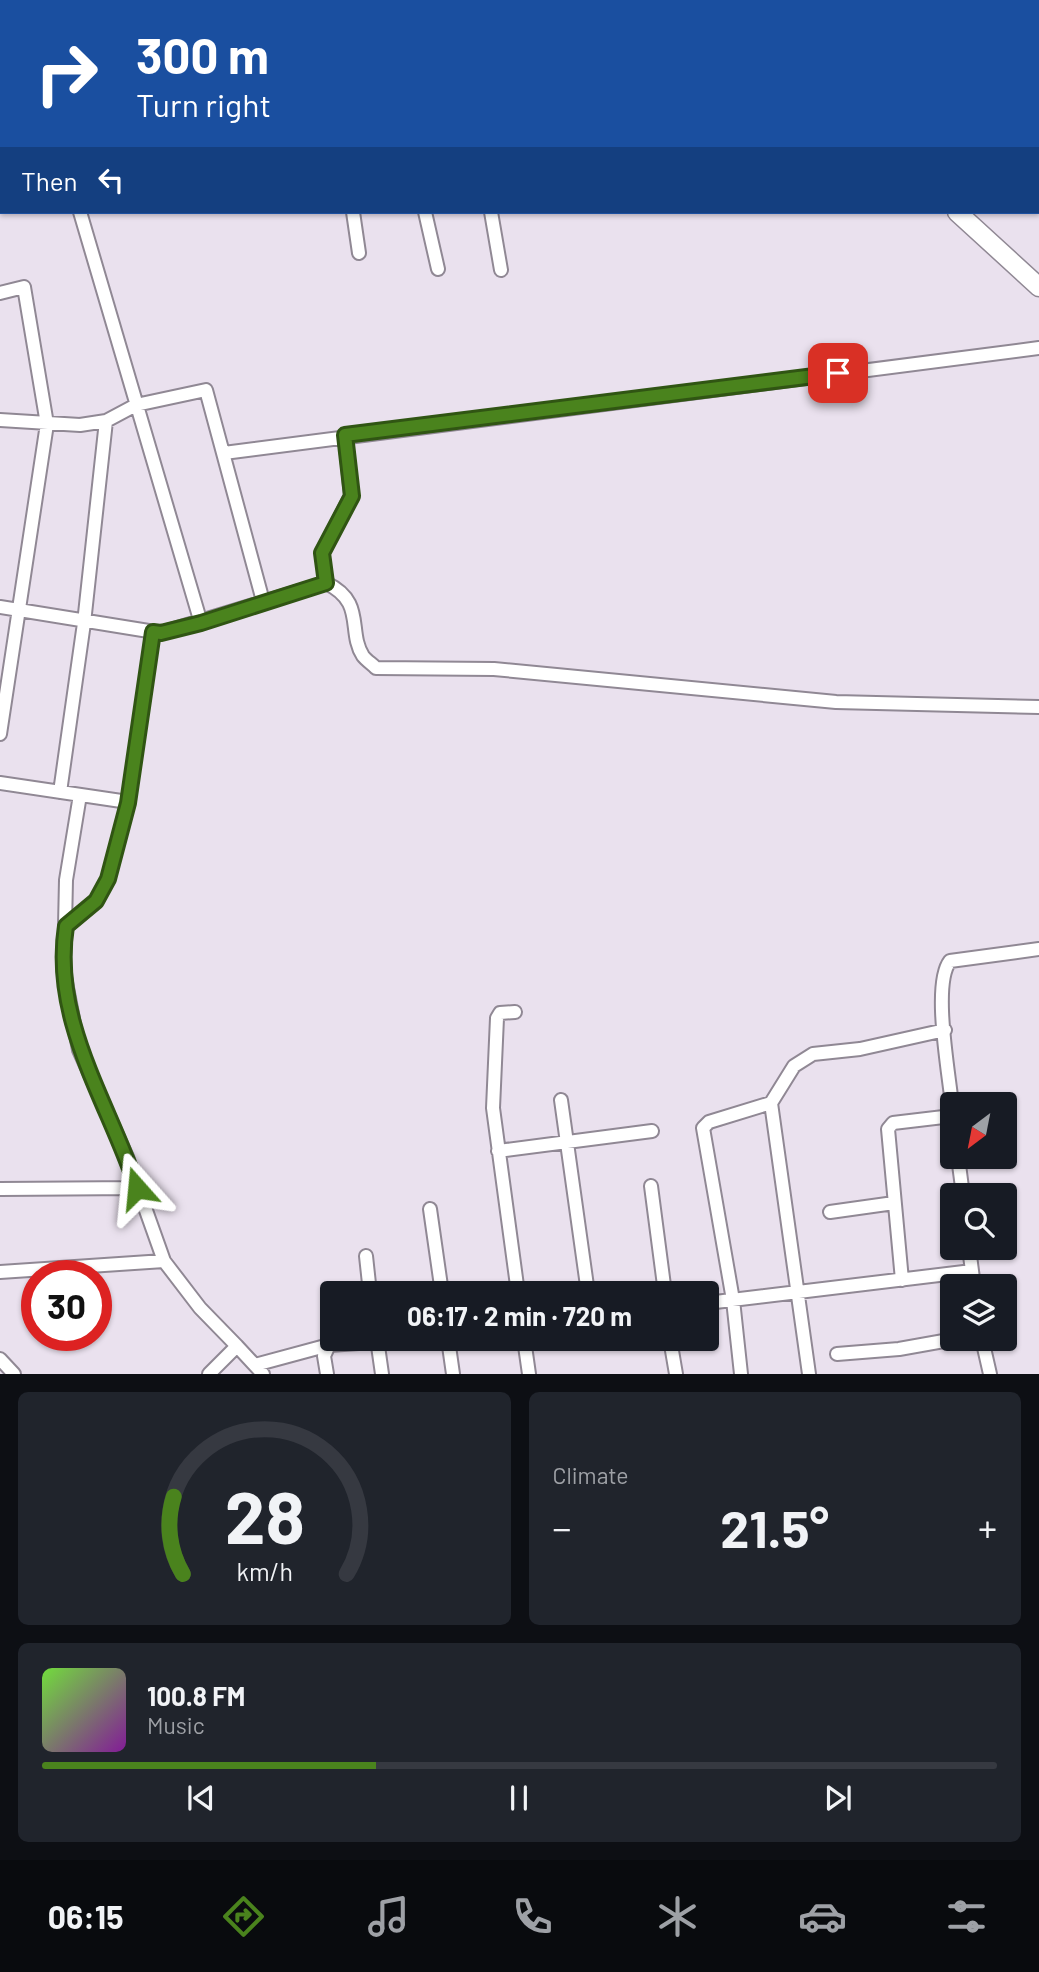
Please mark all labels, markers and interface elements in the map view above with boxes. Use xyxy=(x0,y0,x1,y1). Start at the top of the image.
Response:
text: 300 m xyxy=(136,25,269,84)
icon: right xyxy=(21,28,112,119)
text: Turn right xyxy=(136,85,271,123)
icon: left xyxy=(92,161,130,199)
text: Then xyxy=(21,165,78,196)
pin xyxy=(808,343,868,403)
icon: arrive xyxy=(819,354,857,392)
north arrow xyxy=(940,1092,1017,1169)
map controls xyxy=(940,1092,1017,1351)
position arrow xyxy=(100,1151,174,1225)
button: search xyxy=(940,1183,1017,1260)
speed limit sign: 30 xyxy=(21,1260,112,1351)
button: layers xyxy=(940,1274,1017,1351)
text: 06:17 · 2 min · 720 m xyxy=(407,1300,632,1331)
text: Climate xyxy=(553,1461,629,1489)
text: 28 xyxy=(224,1472,304,1560)
text: 21.5° xyxy=(720,1496,829,1558)
text: − xyxy=(553,1504,572,1550)
text: + xyxy=(978,1504,997,1550)
text: km/h xyxy=(236,1556,293,1586)
text: 100.8 FM xyxy=(147,1680,245,1711)
text: Music xyxy=(147,1711,205,1739)
icon: previous xyxy=(182,1779,220,1817)
icon: pause xyxy=(500,1779,538,1817)
icon: next xyxy=(819,1779,857,1817)
icon: directions xyxy=(219,1892,268,1941)
icon: music xyxy=(364,1892,413,1941)
icon: phone xyxy=(508,1892,557,1941)
icon: climate xyxy=(653,1892,702,1941)
icon: car xyxy=(798,1892,847,1941)
icon: filters xyxy=(942,1892,991,1941)
text: 06:15 xyxy=(48,1897,123,1935)

